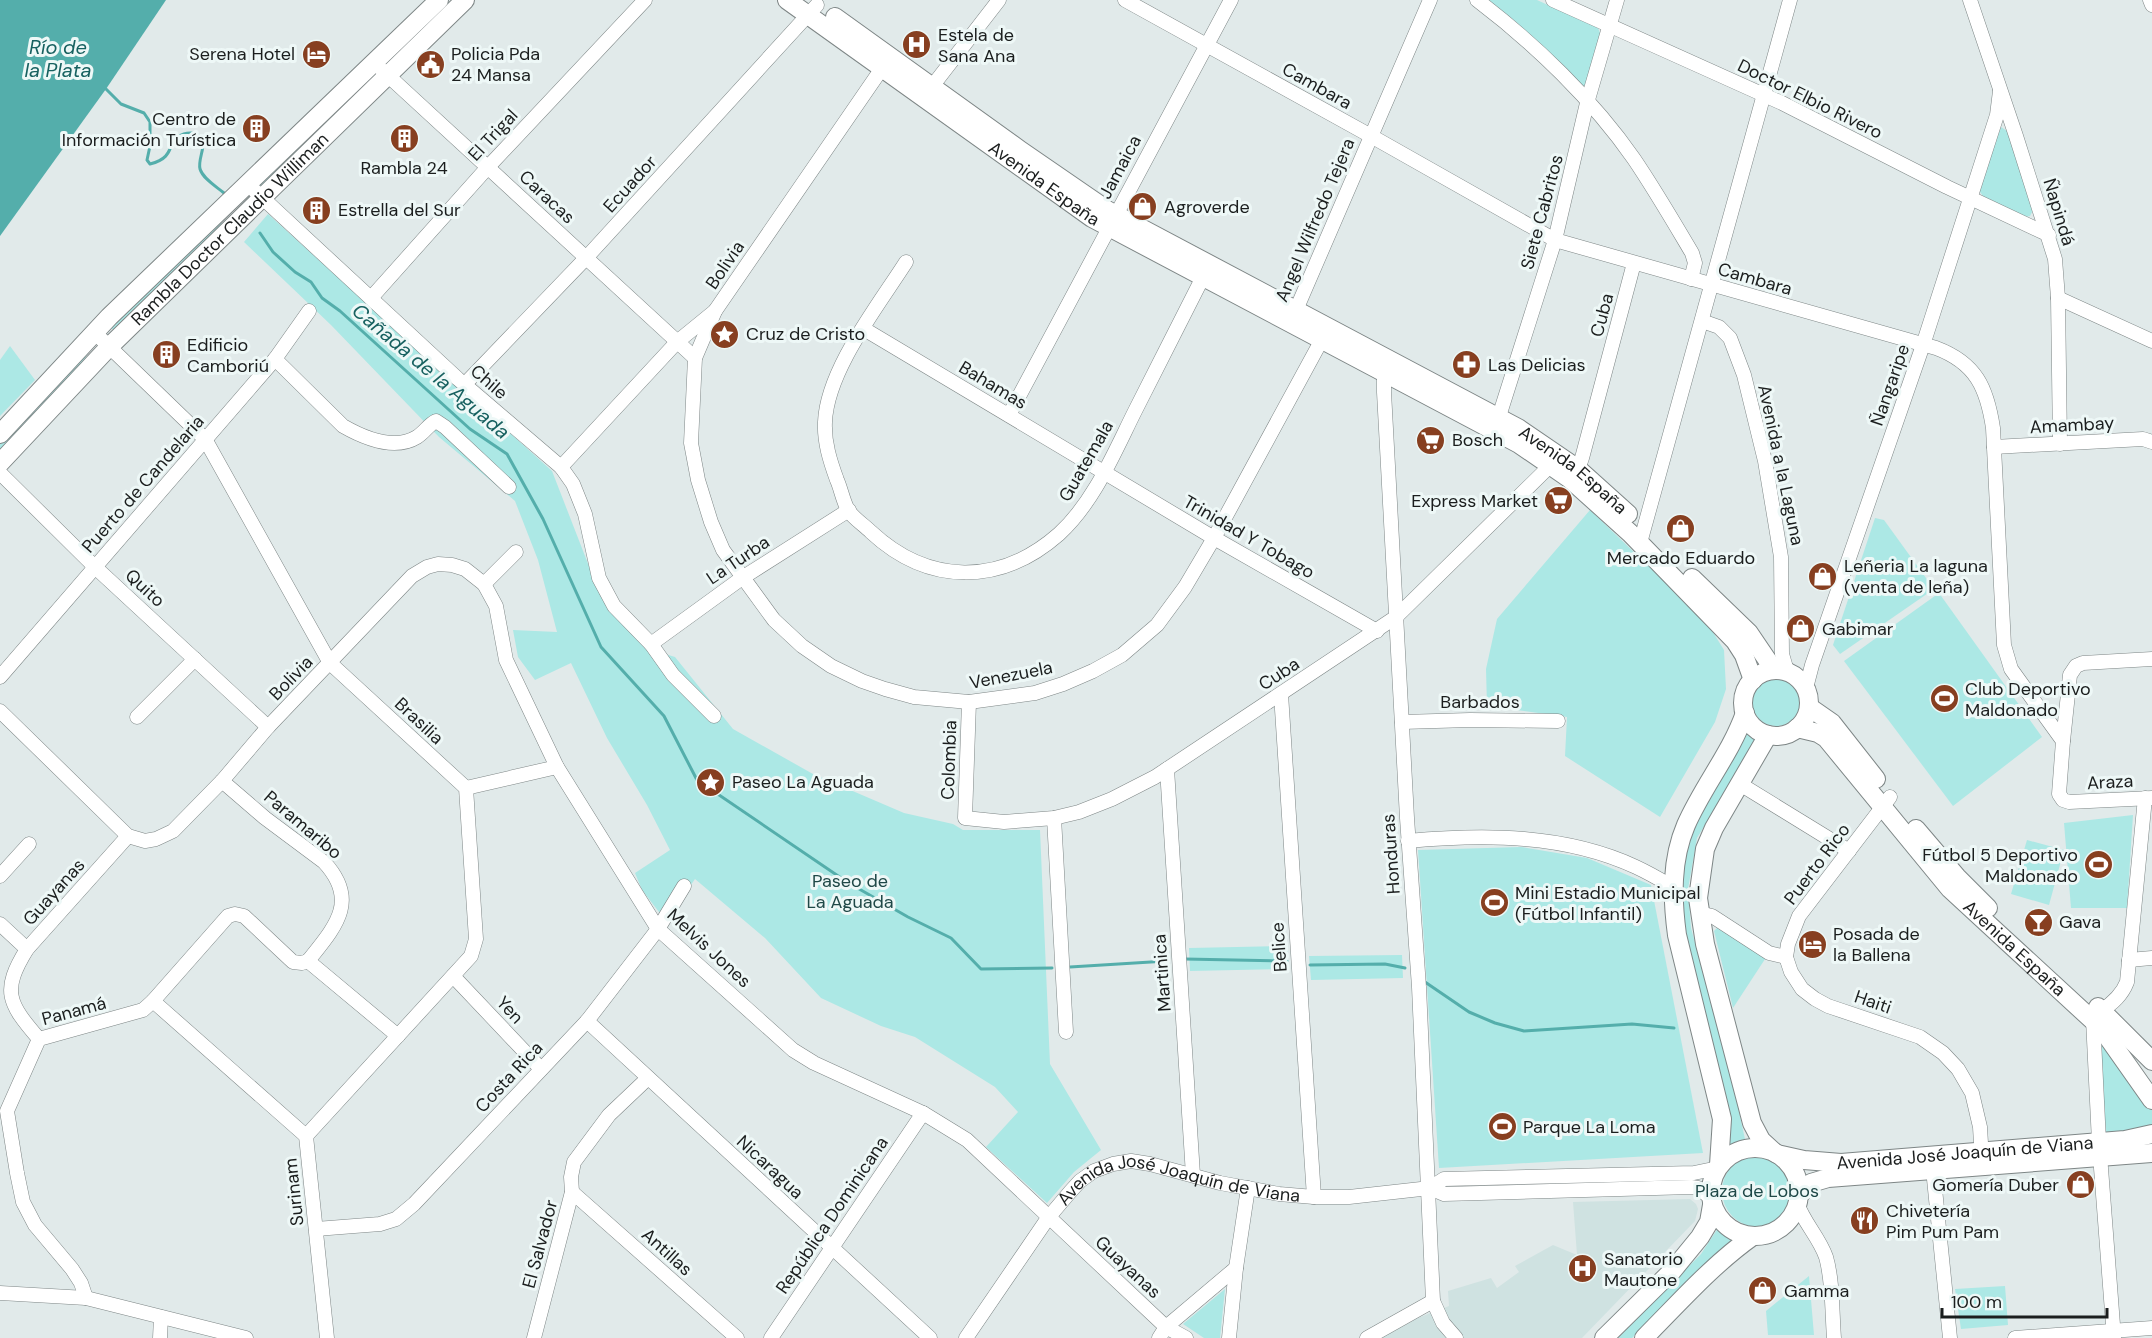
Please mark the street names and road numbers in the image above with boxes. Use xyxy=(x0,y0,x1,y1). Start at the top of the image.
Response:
street label: Doctor Elbio Rivero xyxy=(1733,53,1887,145)
street label: Cambara xyxy=(1278,57,1356,115)
street label: El Trigal xyxy=(463,104,523,166)
street label: Rambla Doctor Claudio Williman xyxy=(126,127,334,331)
street label: Jamaica xyxy=(1093,131,1147,203)
street label: Angel Wilfredo Tejera xyxy=(1270,134,1360,306)
street label: Avenida España xyxy=(984,136,1104,232)
street label: Ecuador xyxy=(598,150,662,218)
street label: Siete Cabritos xyxy=(1515,152,1569,272)
street label: Caracas xyxy=(514,165,580,229)
street label: Ñapindá xyxy=(2037,175,2081,249)
street label: Bolivia xyxy=(700,236,750,294)
street label: Cambara xyxy=(1715,257,1795,301)
street label: Cuba xyxy=(1585,291,1619,339)
street label: Ñangaripe xyxy=(1865,341,1915,429)
street label: Bahamas xyxy=(954,355,1032,415)
street label: Chile xyxy=(465,359,513,405)
street label: Avenida a la Laguna xyxy=(1752,382,1810,548)
street label: Puerto de Candelaria xyxy=(76,410,210,558)
street label: Amambay xyxy=(2029,411,2115,439)
street label: Guatemala xyxy=(1053,416,1119,506)
street label: Avenida España xyxy=(1514,420,1632,520)
street label: Trinidad Y Tobago xyxy=(1179,490,1319,584)
street label: La Turba xyxy=(702,530,774,590)
street label: Quito xyxy=(120,564,170,612)
street label: Bolivia xyxy=(264,650,318,706)
street label: Cuba xyxy=(1254,652,1304,696)
street label: Venezuela xyxy=(967,655,1055,695)
street label: Barbados xyxy=(1440,690,1520,714)
street label: Brasilia xyxy=(389,692,449,750)
street label: Colombia xyxy=(936,720,962,800)
street label: Araza xyxy=(2086,769,2134,795)
street label: Paramaribo xyxy=(259,785,347,865)
street label: Honduras xyxy=(1376,813,1406,895)
street label: Puerto Rico xyxy=(1779,818,1855,910)
street label: Guayanas xyxy=(18,854,90,930)
street label: Avenida España xyxy=(1958,895,2071,1002)
street label: Melvis Jones xyxy=(662,903,756,993)
street label: Belice xyxy=(1265,921,1293,973)
street label: Martinica xyxy=(1147,933,1177,1013)
street label: Haiti xyxy=(1851,985,1895,1019)
street label: Panamá xyxy=(39,991,109,1031)
street label: Yen xyxy=(491,991,529,1029)
street label: Costa Rica xyxy=(470,1036,548,1118)
street label: Nicaragua xyxy=(731,1130,809,1204)
street label: Avenida José Joaquín de Viana xyxy=(1835,1131,2094,1175)
street label: República Dominicana xyxy=(770,1132,894,1298)
street label: Surinam xyxy=(279,1157,309,1227)
street label: Avenida José Joaquín de Viana xyxy=(1053,1185,1311,1221)
street label: El Salvador xyxy=(517,1197,563,1291)
street label: Antillas xyxy=(636,1223,698,1281)
street label: Guayanas xyxy=(1090,1230,1166,1304)

